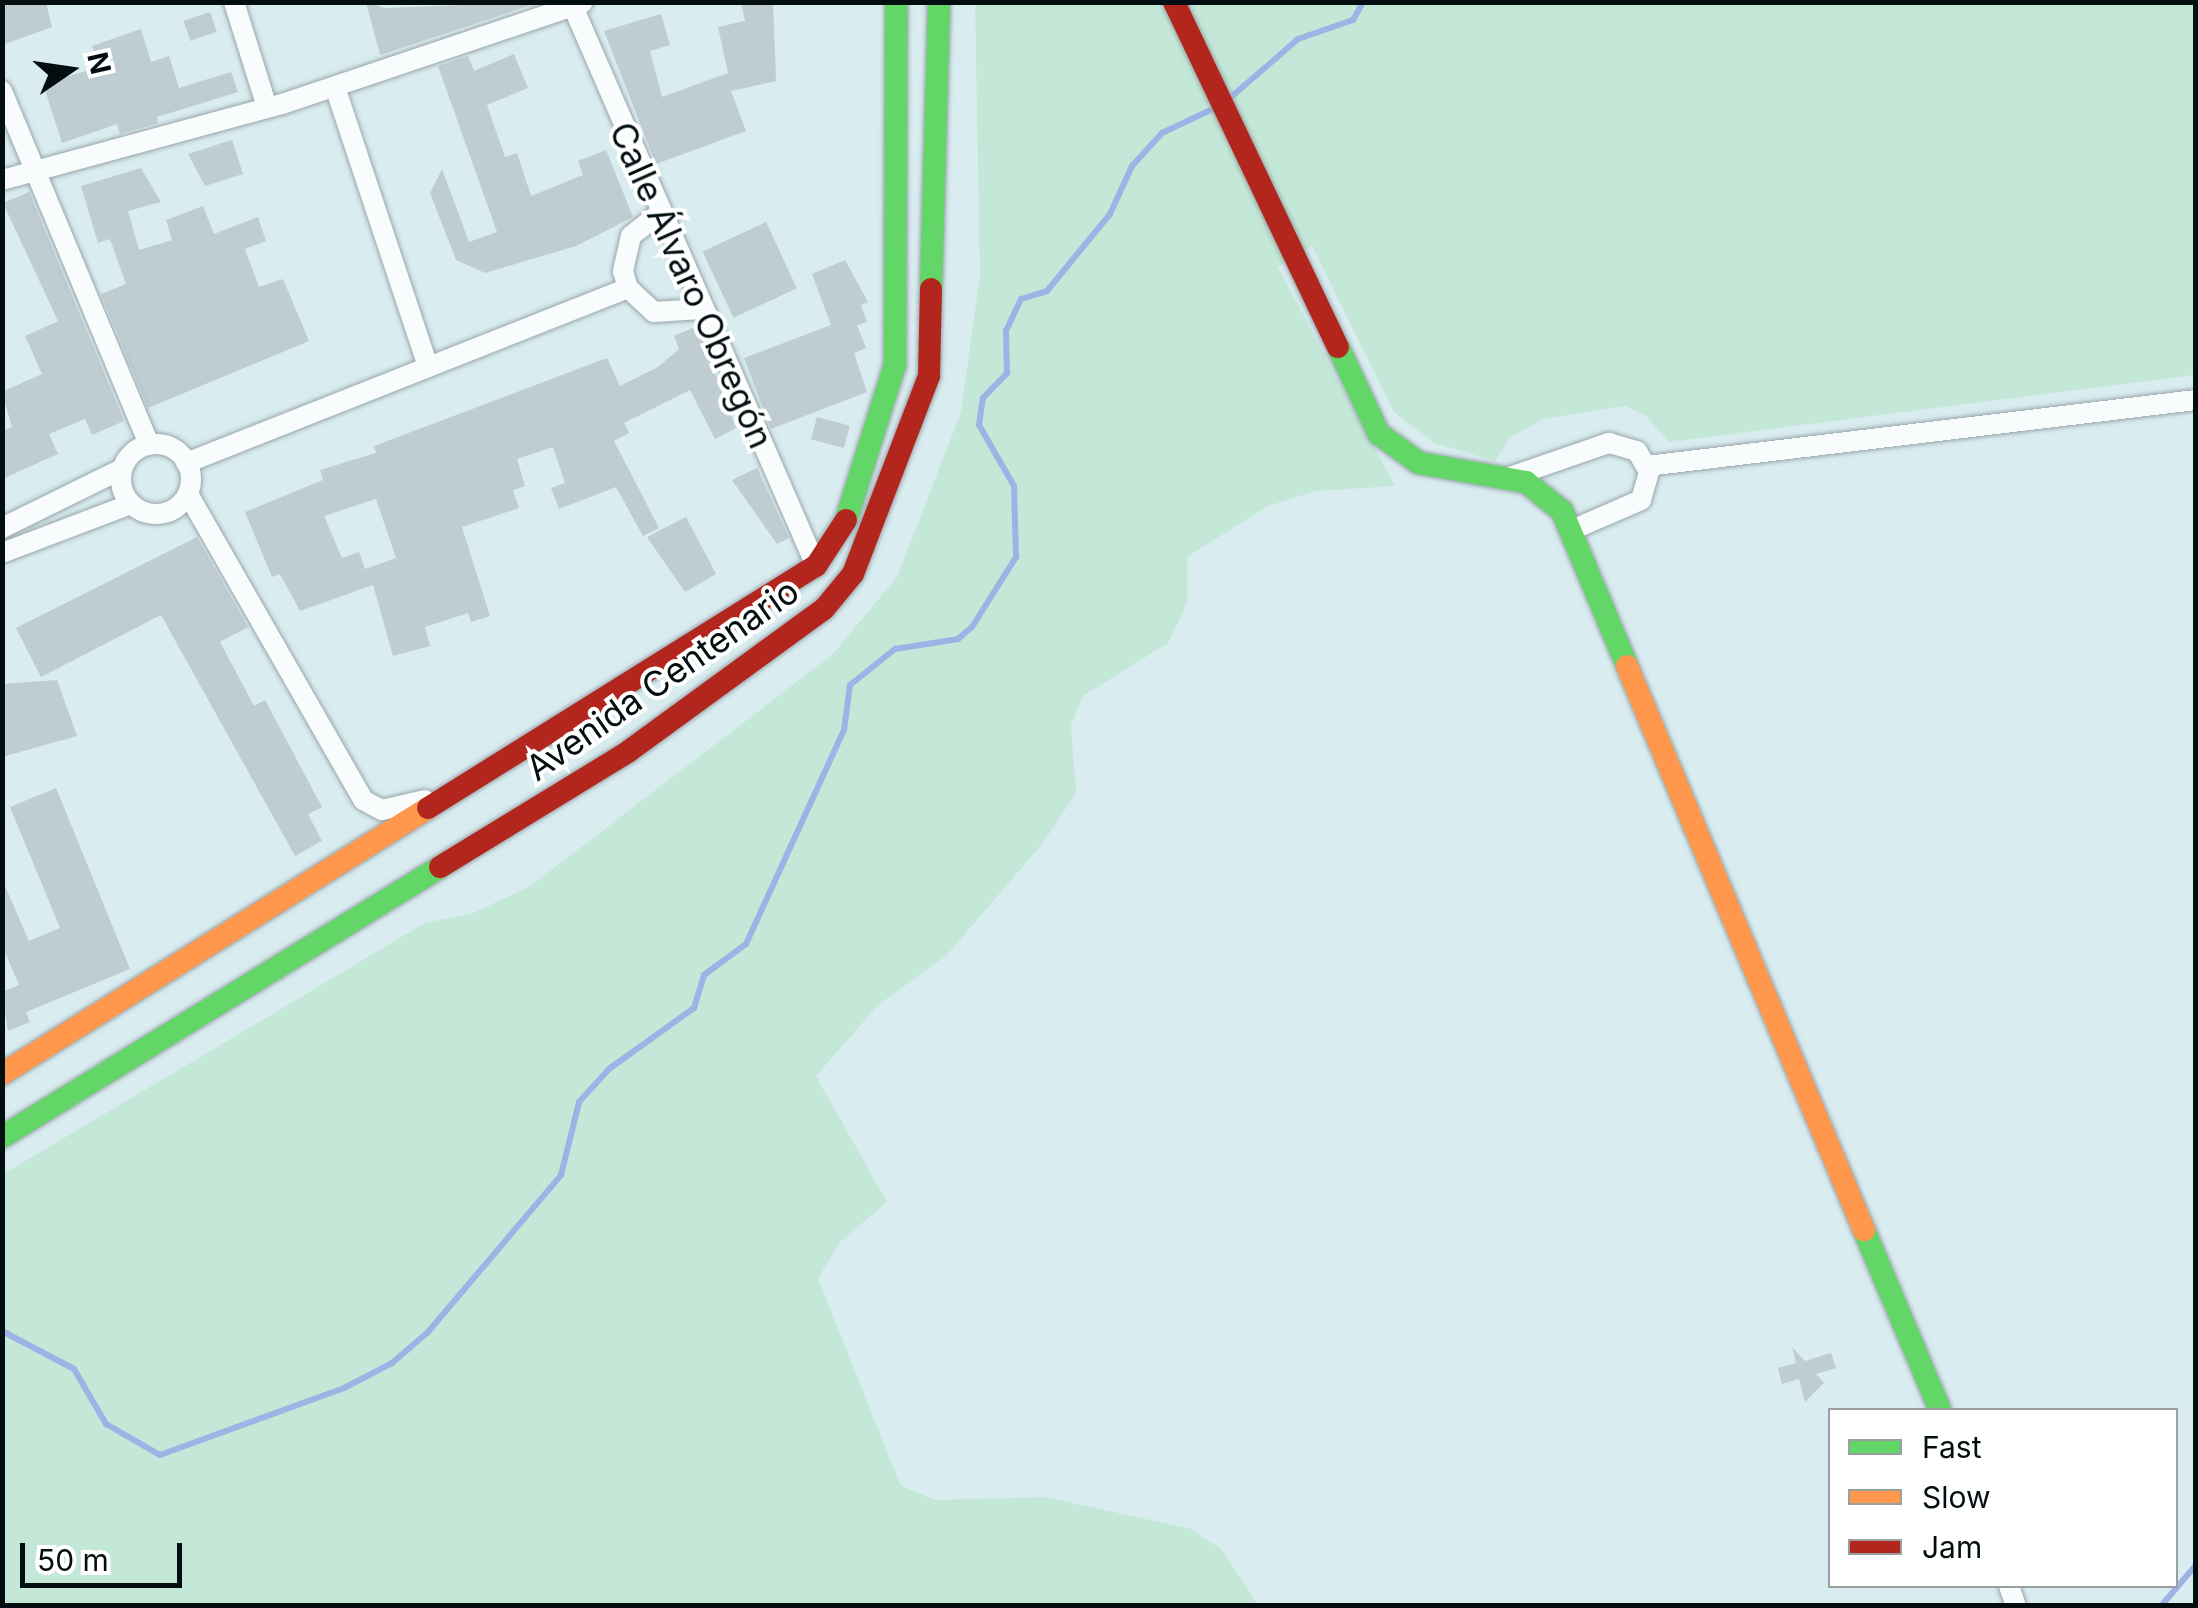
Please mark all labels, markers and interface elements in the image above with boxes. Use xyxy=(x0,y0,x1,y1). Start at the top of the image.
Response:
north arrow xyxy=(20,20,120,120)
text: N xyxy=(80,49,118,77)
street label: Calle Álvaro Obregón xyxy=(601,116,783,454)
street label: Avenida Centenario xyxy=(518,569,806,789)
legend xyxy=(1828,1408,2178,1588)
text: Fast xyxy=(1922,1429,1981,1465)
text: Slow xyxy=(1922,1479,1991,1515)
scale bar xyxy=(25,1523,188,1585)
text: Jam xyxy=(1922,1529,1982,1565)
text: 50 m xyxy=(37,1542,109,1578)

